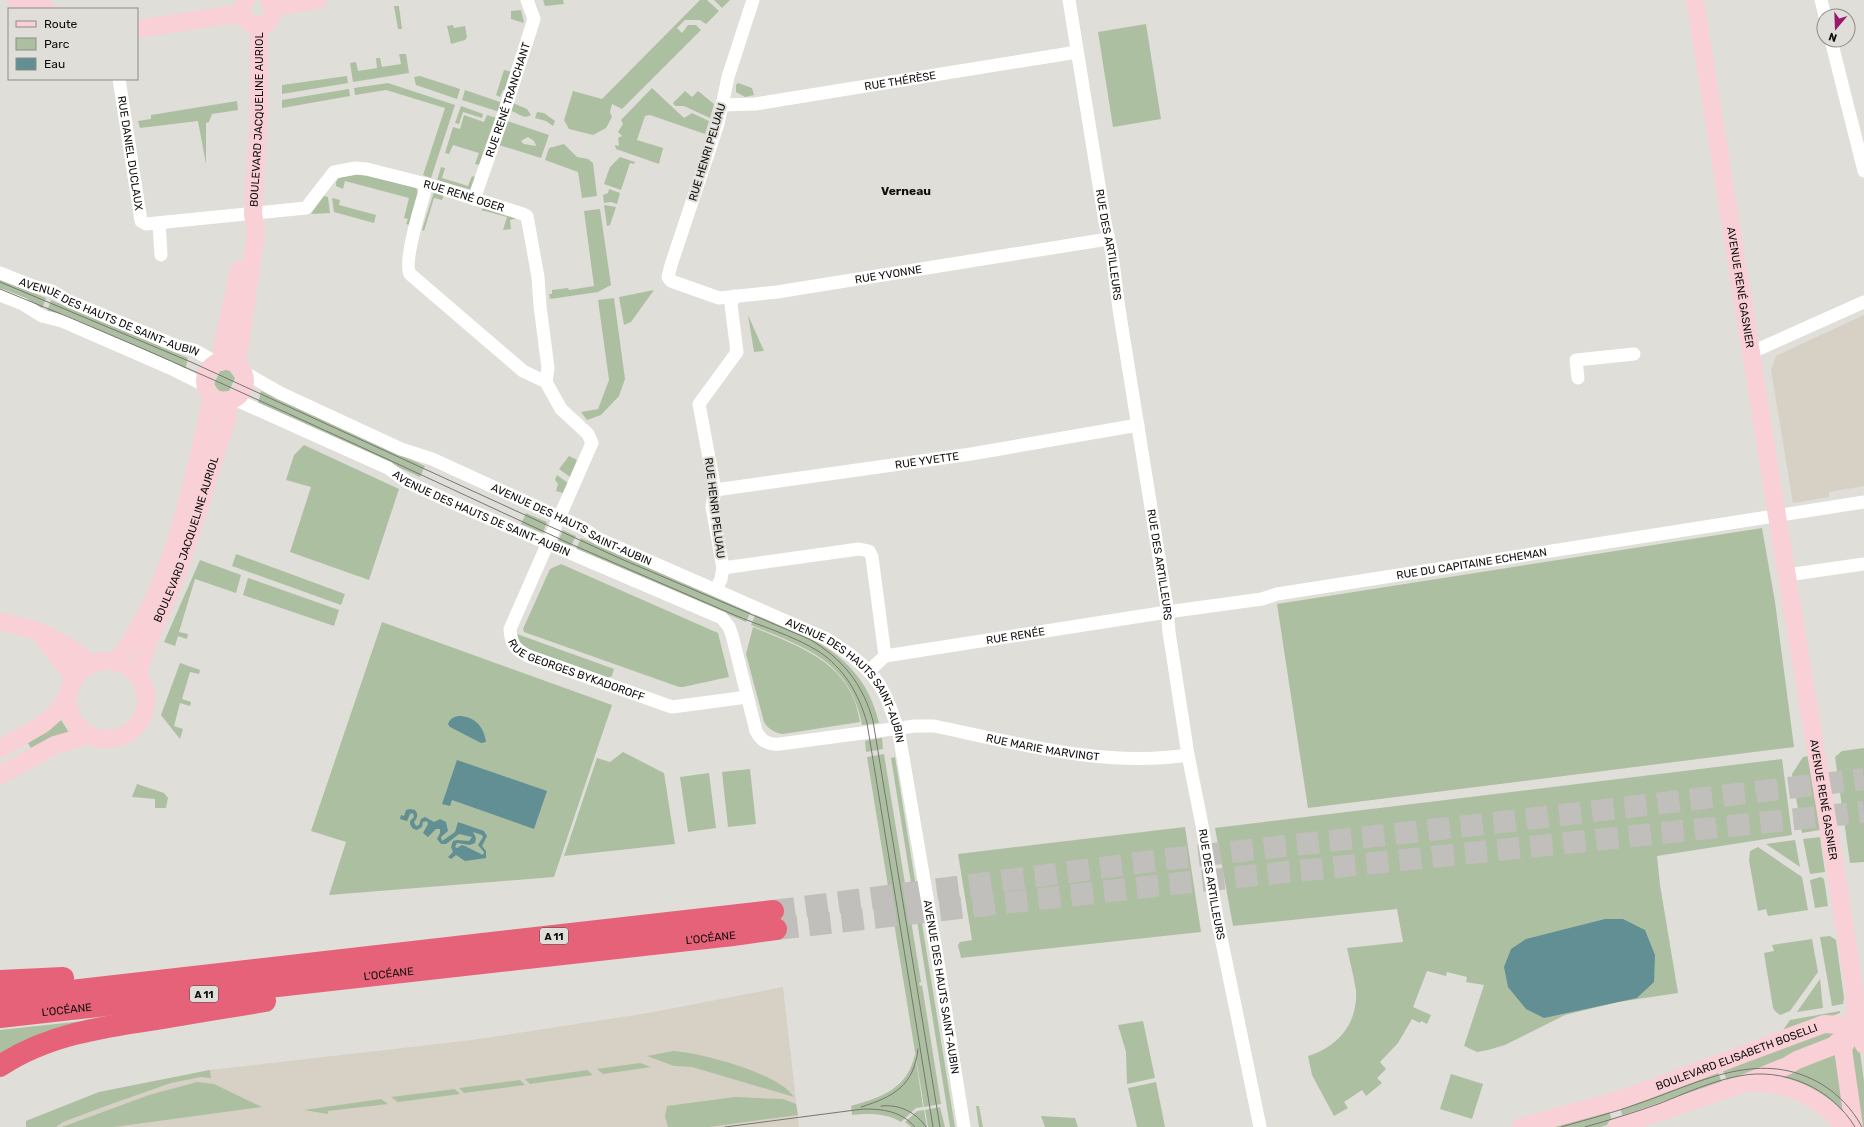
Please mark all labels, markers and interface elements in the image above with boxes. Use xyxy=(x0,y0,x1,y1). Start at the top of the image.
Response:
legend xyxy=(8,8,138,80)
north arrow xyxy=(1816,8,1856,48)
text: Route xyxy=(44,17,78,31)
text: N xyxy=(1827,30,1839,44)
street label: BOULEVARD JACQUELINE AURIOL xyxy=(247,32,266,207)
text: Parc xyxy=(44,37,70,51)
street label: RUE RENÉ TRANCHANT xyxy=(483,40,533,159)
text: Eau xyxy=(44,57,65,71)
street label: RUE THÉRÈSE xyxy=(863,69,937,93)
street label: RUE DANIEL DUCLAUX xyxy=(115,95,145,211)
street label: RUE HENRI PELUAU xyxy=(686,102,729,203)
street label: RUE RENÉ OGER xyxy=(422,178,506,215)
district label: Verneau xyxy=(881,184,931,198)
street label: RUE DES ARTILLEURS xyxy=(1093,188,1124,301)
street label: AVENUE RENÉ GASNIER xyxy=(1724,226,1756,349)
street label: RUE YVONNE xyxy=(854,263,923,286)
street label: AVENUE DES HAUTS DE SAINT-AUBIN xyxy=(17,275,202,359)
street label: RUE YVETTE xyxy=(894,450,960,472)
street label: BOULEVARD JACQUELINE AURIOL xyxy=(151,455,221,624)
street label: RUE HENRI PELUAU xyxy=(702,457,727,559)
street label: AVENUE DES HAUTS DE SAINT-AUBIN xyxy=(390,468,572,559)
street label: AVENUE DES HAUTS SAINT-AUBIN xyxy=(489,481,654,568)
street label: RUE DES ARTILLEURS xyxy=(1144,508,1174,621)
street label: RUE DU CAPITAINE ECHEMAN xyxy=(1395,546,1548,582)
street label: AVENUE DES HAUTS SAINT-AUBIN xyxy=(783,616,906,744)
street label: RUE RENÉE xyxy=(985,625,1046,647)
street label: RUE GEORGES BYKADOROFF xyxy=(505,637,646,704)
street label: RUE MARIE MARVINGT xyxy=(985,731,1101,764)
street label: AVENUE RENÉ GASNIER xyxy=(1807,738,1840,861)
street label: RUE DES ARTILLEURS xyxy=(1196,828,1227,941)
street label: AVENUE DES HAUTS SAINT-AUBIN xyxy=(920,899,962,1075)
road number: A 11 xyxy=(540,928,568,944)
street label: L’OCÉANE xyxy=(685,929,737,947)
street label: L’OCÉANE xyxy=(363,965,415,983)
road number: A 11 xyxy=(190,986,218,1002)
street label: L’OCÉANE xyxy=(41,1001,93,1019)
street label: BOULEVARD ELISABETH BOSELLI xyxy=(1654,1021,1819,1093)

